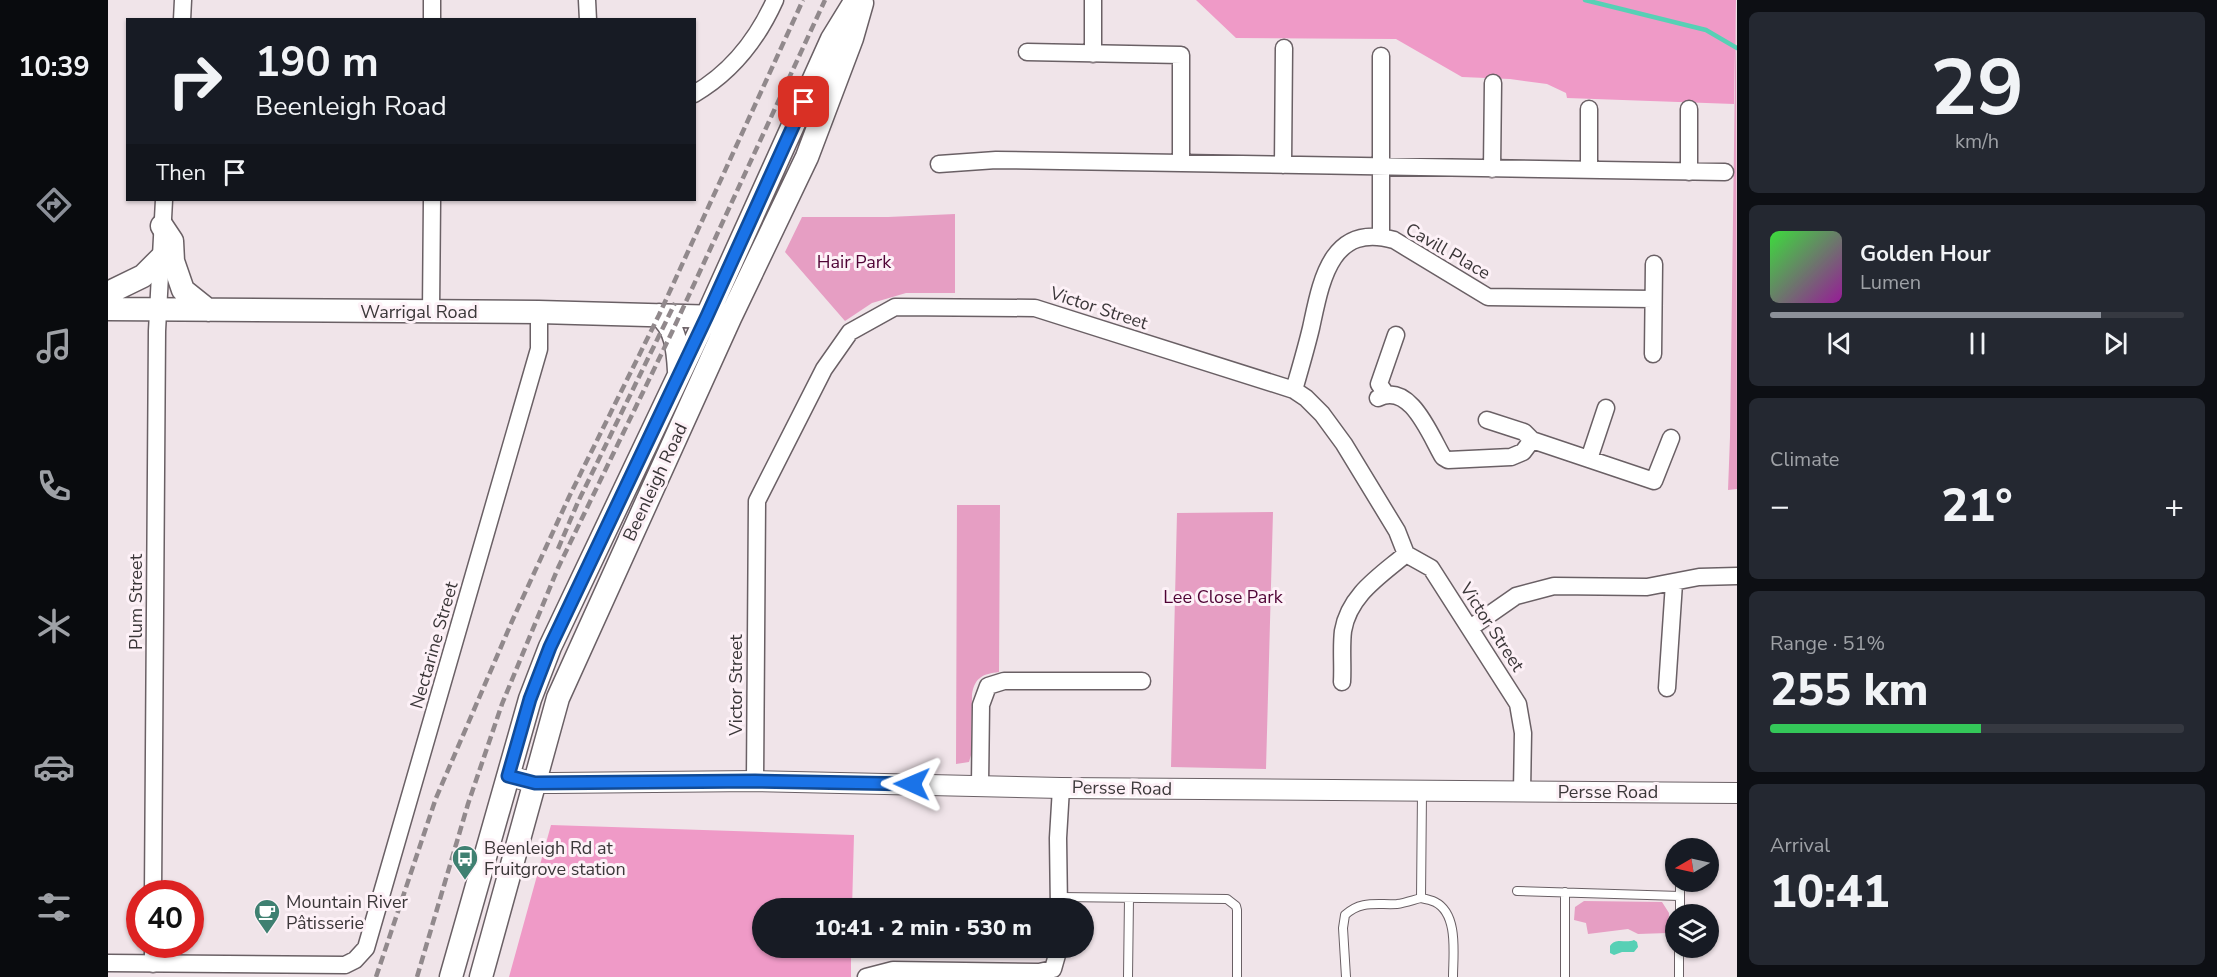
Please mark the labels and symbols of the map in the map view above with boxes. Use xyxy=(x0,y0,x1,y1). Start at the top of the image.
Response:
pin xyxy=(778,76,829,127)
street label: Cavill Place xyxy=(1401,217,1495,285)
park label: Hair Park xyxy=(817,250,892,274)
street label: Victor Street xyxy=(1046,281,1152,335)
street label: Warrigal Road xyxy=(360,300,478,324)
street label: Beenleigh Road xyxy=(617,419,693,545)
street label: Plum Street xyxy=(124,553,148,650)
street label: Victor Street xyxy=(1454,577,1530,677)
street label: Nectarine Street xyxy=(404,578,464,711)
park label: Lee Close Park xyxy=(1163,585,1284,609)
street label: Victor Street xyxy=(724,634,748,737)
position arrow xyxy=(880,752,944,816)
street label: Persse Road xyxy=(1072,775,1172,801)
street label: Persse Road xyxy=(1558,780,1658,804)
place label: Beenleigh Rd at Fruitgrove station xyxy=(484,836,626,881)
north arrow xyxy=(1665,838,1719,892)
bus stop icon: Beenleigh Rd at Fruitgrove station xyxy=(450,843,480,881)
speed limit sign: 40 xyxy=(126,880,204,958)
place label: Mountain River Pâtisserie xyxy=(286,890,409,935)
cafe icon: Mountain River Pâtisserie xyxy=(252,897,282,935)

